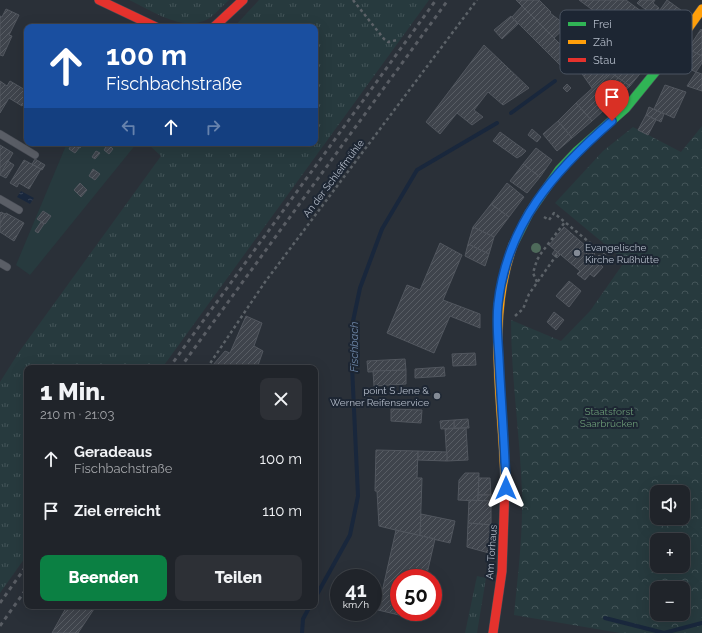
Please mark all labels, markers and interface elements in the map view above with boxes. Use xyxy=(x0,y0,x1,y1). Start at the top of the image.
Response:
legend xyxy=(560,10,692,74)
text: Frei xyxy=(593,18,612,31)
text: Zäh xyxy=(593,36,612,49)
text: 100 m xyxy=(106,39,187,72)
icon: ahead xyxy=(40,40,92,92)
text: Stau xyxy=(593,54,616,67)
text: Fischbachstraße xyxy=(106,73,242,94)
pin xyxy=(595,80,629,121)
icon: arrive xyxy=(601,86,623,108)
icon: left xyxy=(118,116,140,138)
icon: ahead xyxy=(160,116,182,138)
icon: right xyxy=(202,116,224,138)
street label: An der Schleifmühle xyxy=(301,137,366,219)
place label: Evangelische Kirche Rußhütte xyxy=(585,242,659,265)
marker: Evangelische Kirche Rußhütte xyxy=(572,248,582,258)
water label: Fischbach xyxy=(348,322,361,372)
text: 1 Min. xyxy=(40,377,106,406)
button: close xyxy=(260,378,302,420)
place label: point S Jene & Werner Reifenservice xyxy=(330,385,429,408)
marker: point S Jene & Werner Reifenservice xyxy=(432,391,442,401)
park label: Staatsforst Saarbrücken xyxy=(580,406,638,429)
text: 210 m · 21:03 xyxy=(40,407,114,422)
text: Geradeaus xyxy=(74,443,152,461)
icon: ahead xyxy=(40,448,62,470)
text: 100 m xyxy=(260,450,302,468)
text: Fischbachstraße xyxy=(74,461,172,476)
position arrow xyxy=(485,467,527,509)
map controls xyxy=(650,485,690,621)
button: sound xyxy=(650,485,690,525)
icon: arrive xyxy=(40,500,62,522)
text: Ziel erreicht xyxy=(74,502,161,520)
text: 110 m xyxy=(262,502,302,520)
street label: Am Torhaus xyxy=(484,524,499,580)
button: + xyxy=(650,533,690,573)
button: Beenden xyxy=(40,555,167,601)
button: Teilen xyxy=(175,555,302,601)
speed limit sign: 50 xyxy=(390,569,442,621)
text: 41 xyxy=(345,578,367,602)
button: − xyxy=(650,581,690,621)
text: km/h xyxy=(343,599,369,610)

